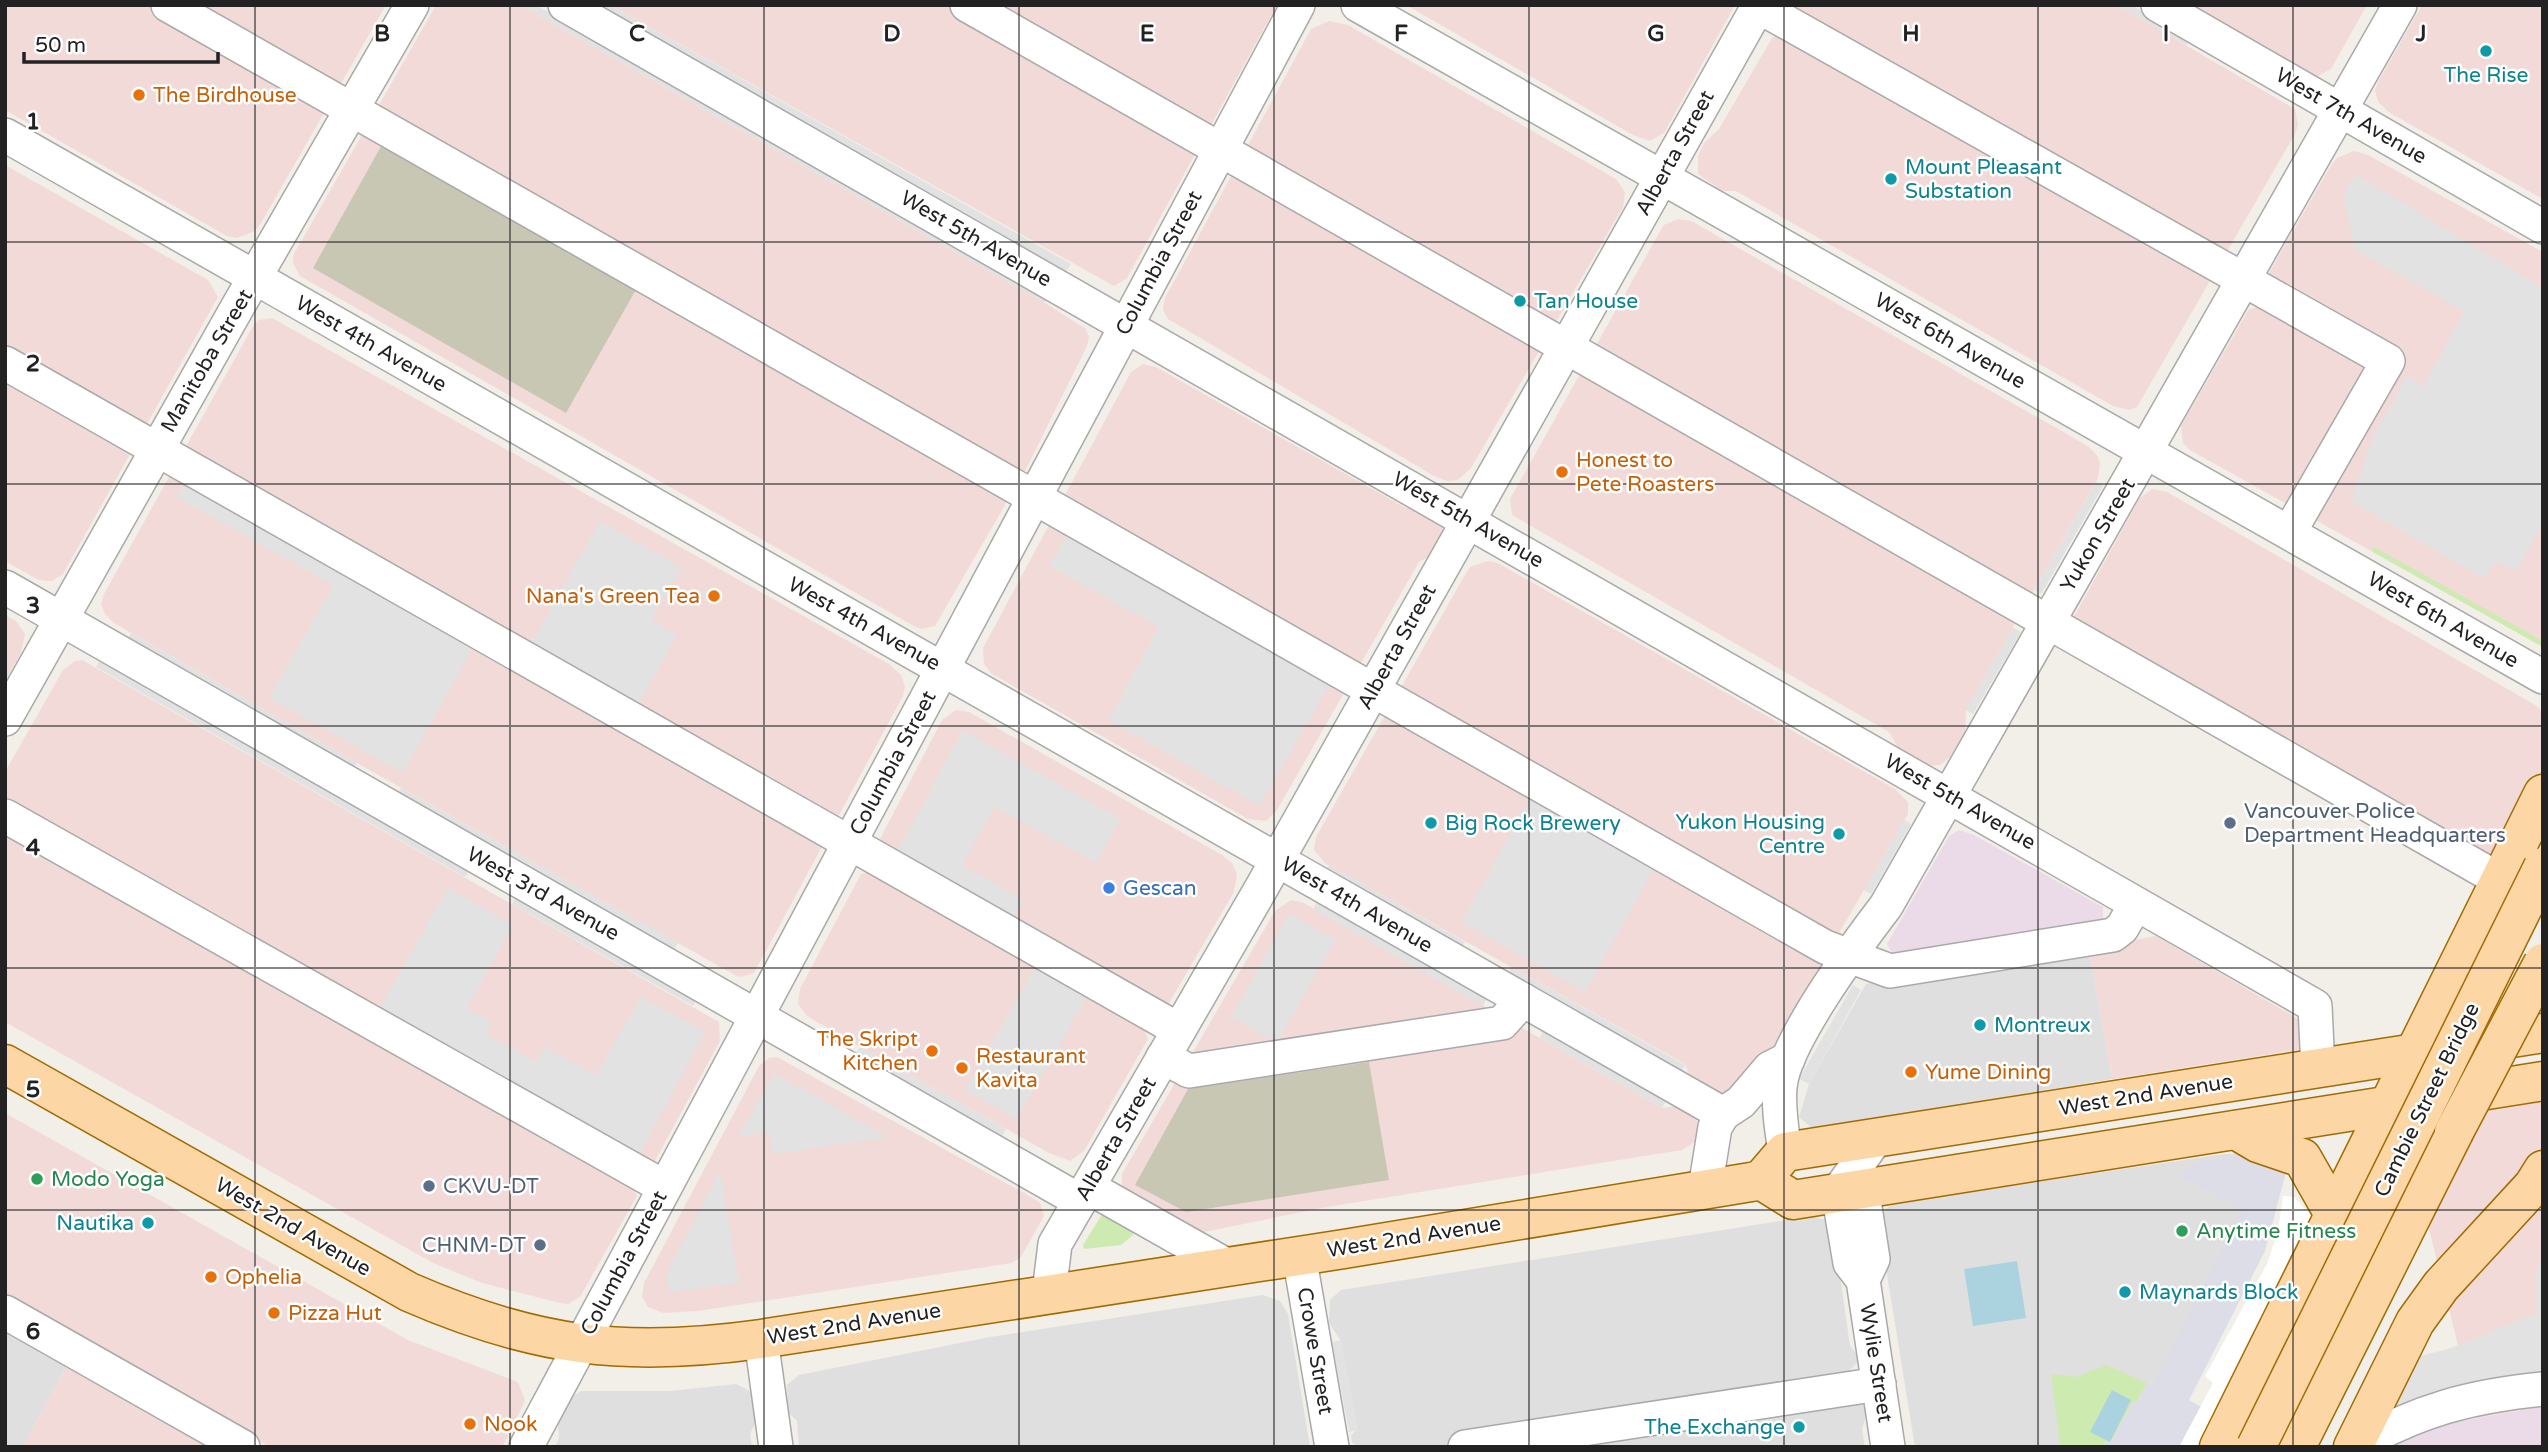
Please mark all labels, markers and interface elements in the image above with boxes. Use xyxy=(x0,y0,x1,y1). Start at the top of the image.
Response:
text: B xyxy=(374,20,390,48)
text: C xyxy=(629,20,645,48)
text: D xyxy=(883,20,901,48)
text: E xyxy=(1140,20,1154,48)
text: F xyxy=(1394,20,1408,48)
text: G xyxy=(1647,20,1665,48)
text: H xyxy=(1902,20,1920,48)
text: I xyxy=(2163,20,2169,48)
text: J xyxy=(2415,20,2426,48)
scale bar xyxy=(24,21,219,65)
text: 50 m xyxy=(35,33,86,58)
marker: The Rise xyxy=(2478,43,2494,59)
street label: West 7th Avenue xyxy=(2271,63,2431,169)
place label: The Rise xyxy=(2444,63,2529,88)
place label: The Birdhouse xyxy=(153,83,297,108)
street label: Alberta Street xyxy=(1630,86,1720,220)
marker: The Birdhouse xyxy=(131,87,147,103)
text: 1 xyxy=(26,108,40,136)
place label: Mount Pleasant Substation xyxy=(1905,155,2062,204)
marker: Mount Pleasant Substation xyxy=(1883,171,1899,187)
street label: West 5th Avenue xyxy=(896,186,1056,292)
street label: Columbia Street xyxy=(1110,186,1208,340)
street label: Manitoba Street xyxy=(156,285,258,437)
street label: West 6th Avenue xyxy=(1870,288,2030,394)
place label: Tan House xyxy=(1534,289,1638,314)
street label: West 4th Avenue xyxy=(291,291,451,397)
marker: Tan House xyxy=(1512,293,1528,309)
text: 2 xyxy=(26,350,40,378)
place label: Honest to Pete Roasters xyxy=(1576,448,1714,497)
marker: Honest to Pete Roasters xyxy=(1554,464,1570,480)
street label: West 5th Avenue xyxy=(1388,467,1548,573)
street label: Yukon Street xyxy=(2055,474,2141,596)
street label: West 6th Avenue xyxy=(2363,567,2523,673)
street label: West 4th Avenue xyxy=(783,572,945,676)
street label: Alberta Street xyxy=(1352,580,1442,714)
place label: Nana's Green Tea xyxy=(526,584,700,609)
marker: Nana's Green Tea xyxy=(706,588,722,604)
text: 3 xyxy=(26,592,40,620)
street label: Columbia Street xyxy=(844,686,942,840)
street label: West 5th Avenue xyxy=(1880,749,2040,855)
place label: Vancouver Police Department Headquarters xyxy=(2244,799,2506,848)
place label: Yukon Housing Centre xyxy=(1675,810,1825,859)
place label: Big Rock Brewery xyxy=(1445,811,1621,836)
marker: Big Rock Brewery xyxy=(1423,815,1439,831)
marker: Vancouver Police Department Headquarters xyxy=(2222,815,2238,831)
marker: Yukon Housing Centre xyxy=(1831,826,1847,842)
text: 4 xyxy=(26,834,41,862)
street label: West 3rd Avenue xyxy=(462,842,624,946)
street label: West 4th Avenue xyxy=(1277,852,1437,958)
place label: Gescan xyxy=(1123,876,1197,901)
marker: Gescan xyxy=(1101,880,1117,896)
street label: Cambie Street Bridge xyxy=(2369,999,2485,1201)
place label: Montreux xyxy=(1994,1013,2091,1038)
marker: Montreux xyxy=(1972,1017,1988,1033)
place label: The Skript Kitchen xyxy=(817,1027,918,1076)
marker: The Skript Kitchen xyxy=(924,1043,940,1059)
place label: Restaurant Kavita xyxy=(976,1044,1086,1093)
marker: Restaurant Kavita xyxy=(954,1060,970,1076)
place label: Yume Dining xyxy=(1925,1060,2051,1085)
marker: Yume Dining xyxy=(1903,1064,1919,1080)
street label: West 2nd Avenue xyxy=(2057,1069,2235,1121)
street label: Alberta Street xyxy=(1070,1072,1162,1206)
text: 5 xyxy=(26,1076,40,1104)
place label: Modo Yoga xyxy=(51,1167,165,1192)
marker: Modo Yoga xyxy=(29,1171,45,1187)
street label: West 2nd Avenue xyxy=(211,1172,375,1282)
place label: CKVU-DT xyxy=(443,1174,539,1199)
marker: CKVU-DT xyxy=(421,1178,437,1194)
street label: Columbia Street xyxy=(575,1186,673,1340)
place label: Nautika xyxy=(56,1211,134,1236)
street label: West 2nd Avenue xyxy=(1325,1211,1503,1263)
marker: Nautika xyxy=(140,1215,156,1231)
place label: Anytime Fitness xyxy=(2196,1219,2356,1244)
marker: Anytime Fitness xyxy=(2174,1223,2190,1239)
place label: CHNM-DT xyxy=(422,1233,526,1258)
marker: CHNM-DT xyxy=(532,1237,548,1253)
place label: Ophelia xyxy=(225,1265,302,1290)
marker: Ophelia xyxy=(203,1269,219,1285)
place label: Maynards Block xyxy=(2139,1280,2298,1305)
marker: Maynards Block xyxy=(2117,1284,2133,1300)
street label: Crowe Street xyxy=(1292,1285,1338,1417)
street label: West 2nd Avenue xyxy=(765,1298,943,1350)
place label: Pizza Hut xyxy=(288,1301,382,1326)
street label: Wylie Street xyxy=(1854,1302,1898,1424)
marker: Pizza Hut xyxy=(266,1305,282,1321)
text: 6 xyxy=(26,1318,40,1346)
place label: Nook xyxy=(484,1412,538,1437)
place label: The Exchange xyxy=(1644,1415,1785,1440)
marker: Nook xyxy=(462,1416,478,1432)
marker: The Exchange xyxy=(1791,1419,1807,1435)

